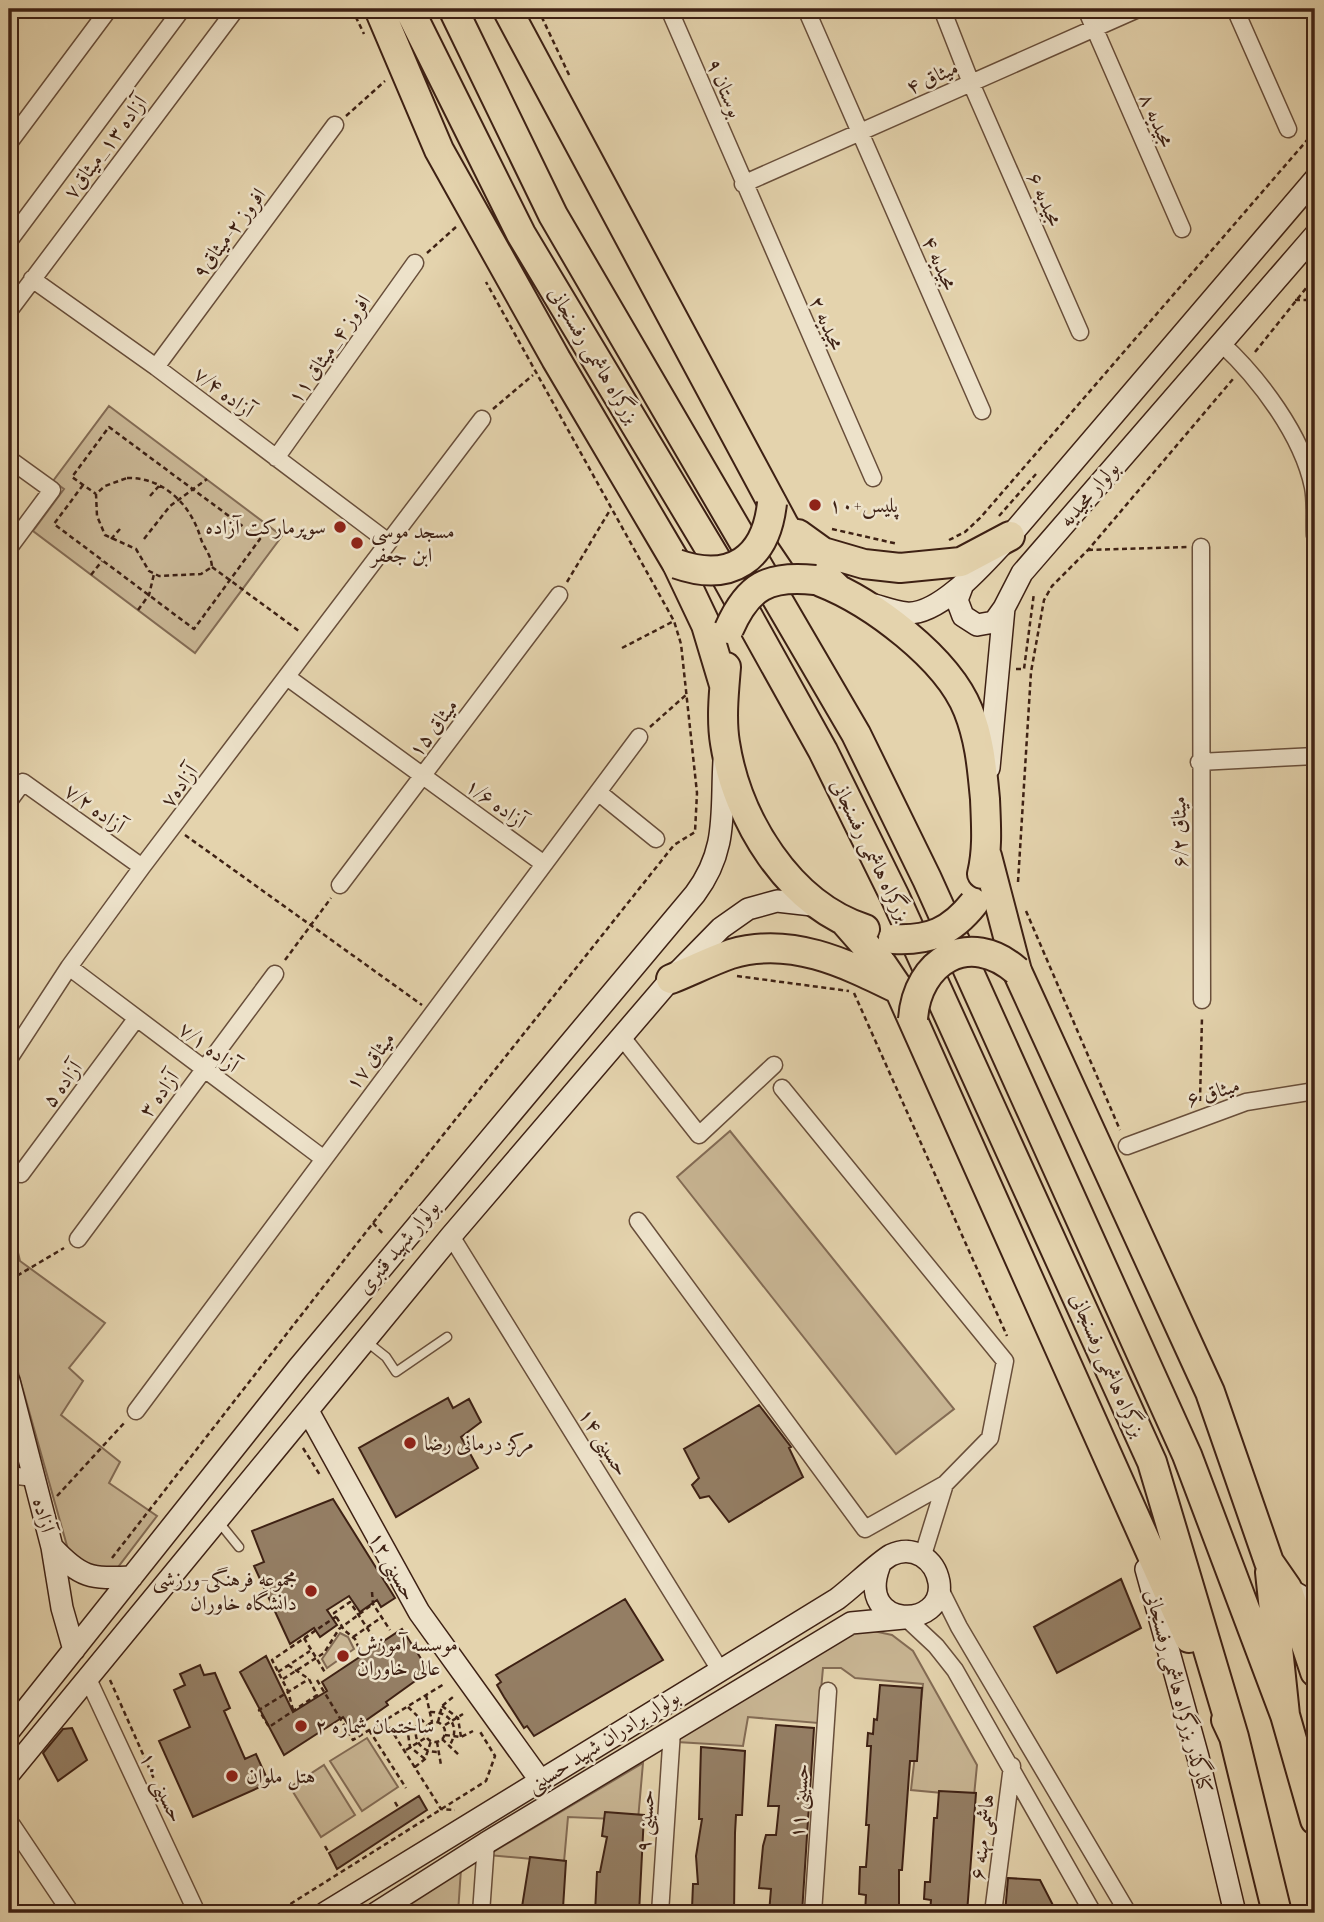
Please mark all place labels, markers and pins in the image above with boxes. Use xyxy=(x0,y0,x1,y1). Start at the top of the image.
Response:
place label: پلیس+۱۰ xyxy=(829,493,899,520)
marker: پلیس+۱۰ xyxy=(807,497,823,513)
place label: سوپرمارکت آزاده xyxy=(205,514,326,540)
marker: سوپرمارکت آزاده xyxy=(332,519,348,535)
place label: مسجد موسی ابن جعفر xyxy=(369,519,455,568)
marker: مسجد موسی ابن جعفر xyxy=(349,535,365,551)
place label: مرکز درمانی رضا xyxy=(424,1431,534,1458)
marker: مرکز درمانی رضا xyxy=(402,1435,418,1451)
place label: مجموعه فرهنگی-ورزشی دانشگاه خاوران xyxy=(152,1566,297,1615)
marker: مجموعه فرهنگی-ورزشی دانشگاه خاوران xyxy=(303,1583,319,1599)
place label: موسسه آموزش عالی خاوران xyxy=(357,1631,458,1680)
marker: موسسه آموزش عالی خاوران xyxy=(335,1648,351,1664)
place label: ساختمان شماره ۲ xyxy=(315,1714,434,1738)
marker: ساختمان شماره ۲ xyxy=(293,1718,309,1734)
place label: هتل ملوان xyxy=(246,1764,315,1791)
marker: هتل ملوان xyxy=(224,1768,240,1784)

